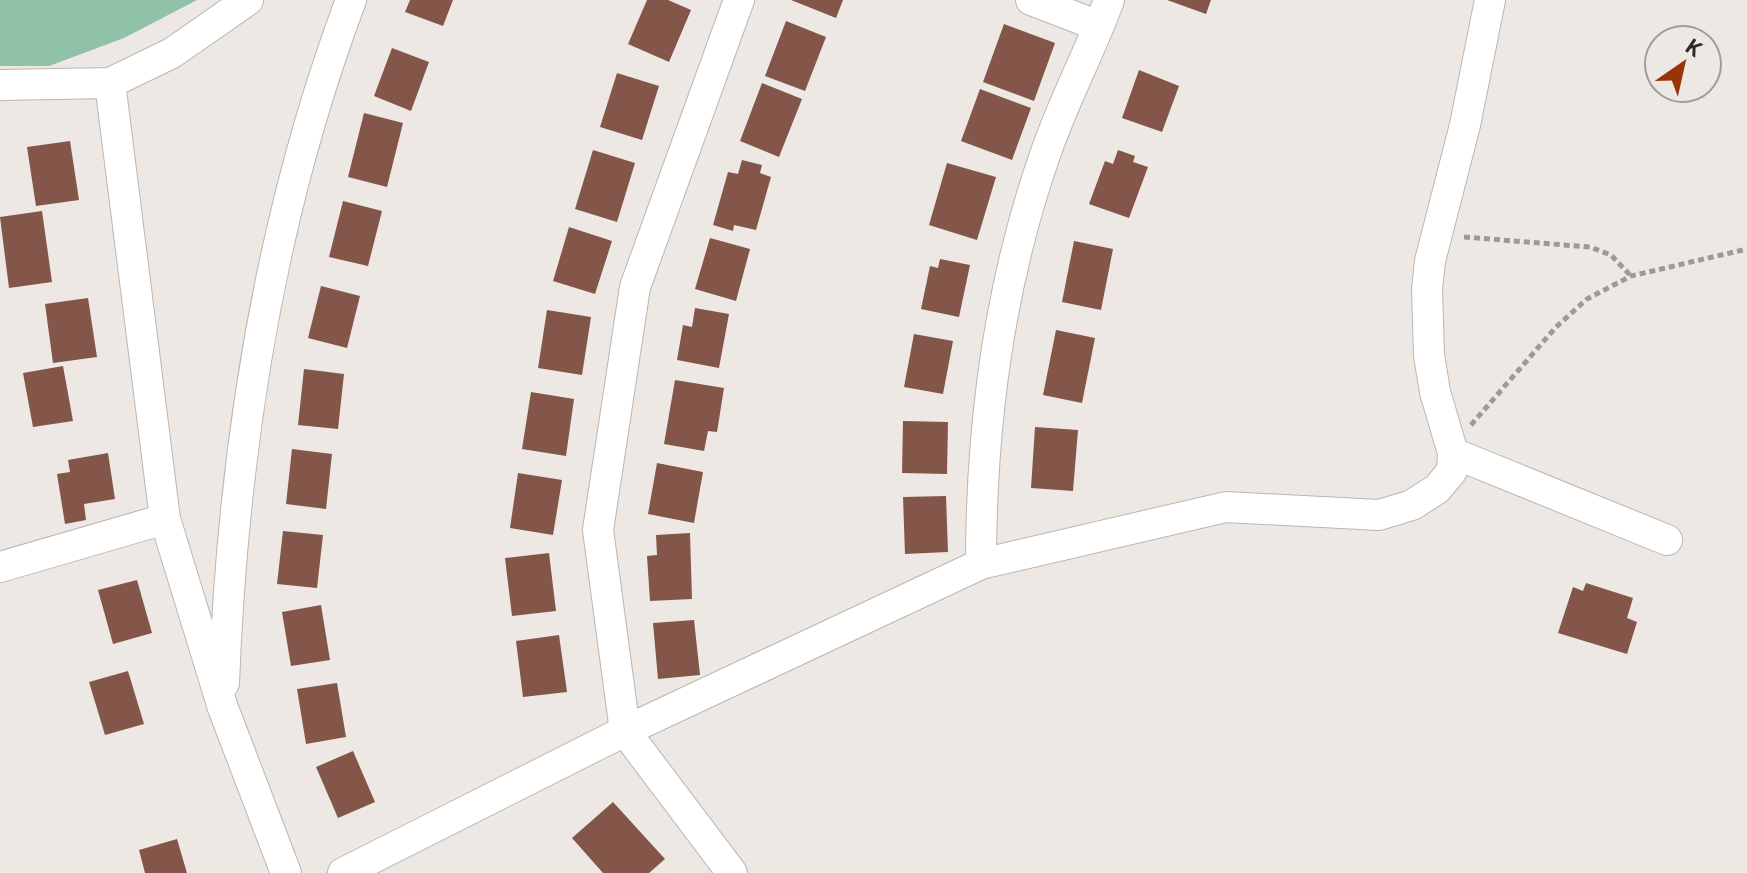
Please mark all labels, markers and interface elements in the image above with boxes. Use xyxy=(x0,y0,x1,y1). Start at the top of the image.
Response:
north arrow xyxy=(1643,24,1723,104)
text: K xyxy=(1682,32,1708,61)

